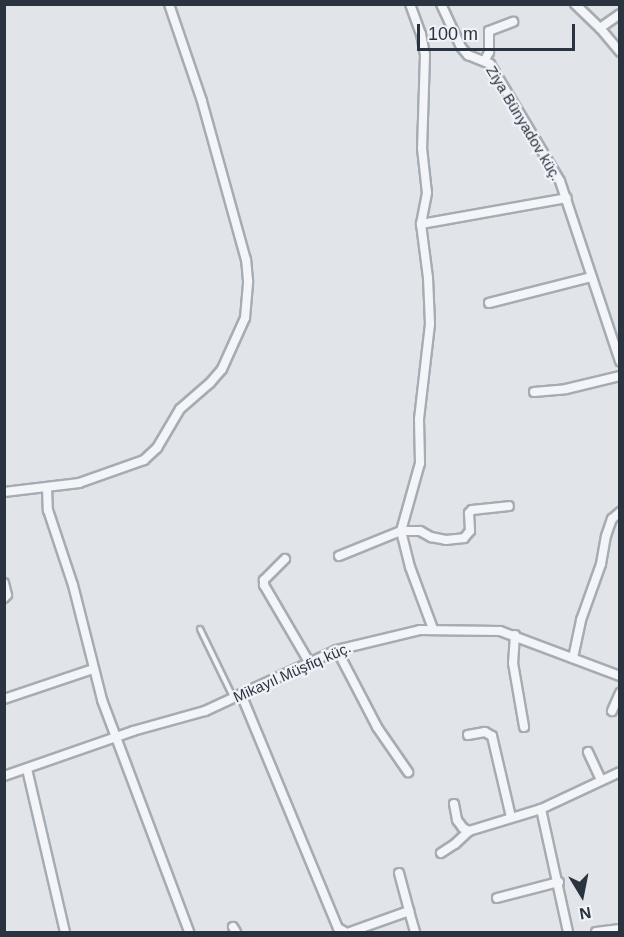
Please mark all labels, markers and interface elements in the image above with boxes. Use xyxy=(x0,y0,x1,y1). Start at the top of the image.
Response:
scale bar xyxy=(420,12,578,50)
text: 100 m xyxy=(428,24,478,44)
street label: Ziya Bünyadov küç. xyxy=(483,62,565,184)
street label: Mikayıl Müşfiq küç. xyxy=(230,638,354,706)
north arrow xyxy=(552,865,612,925)
text: N xyxy=(578,904,592,923)

